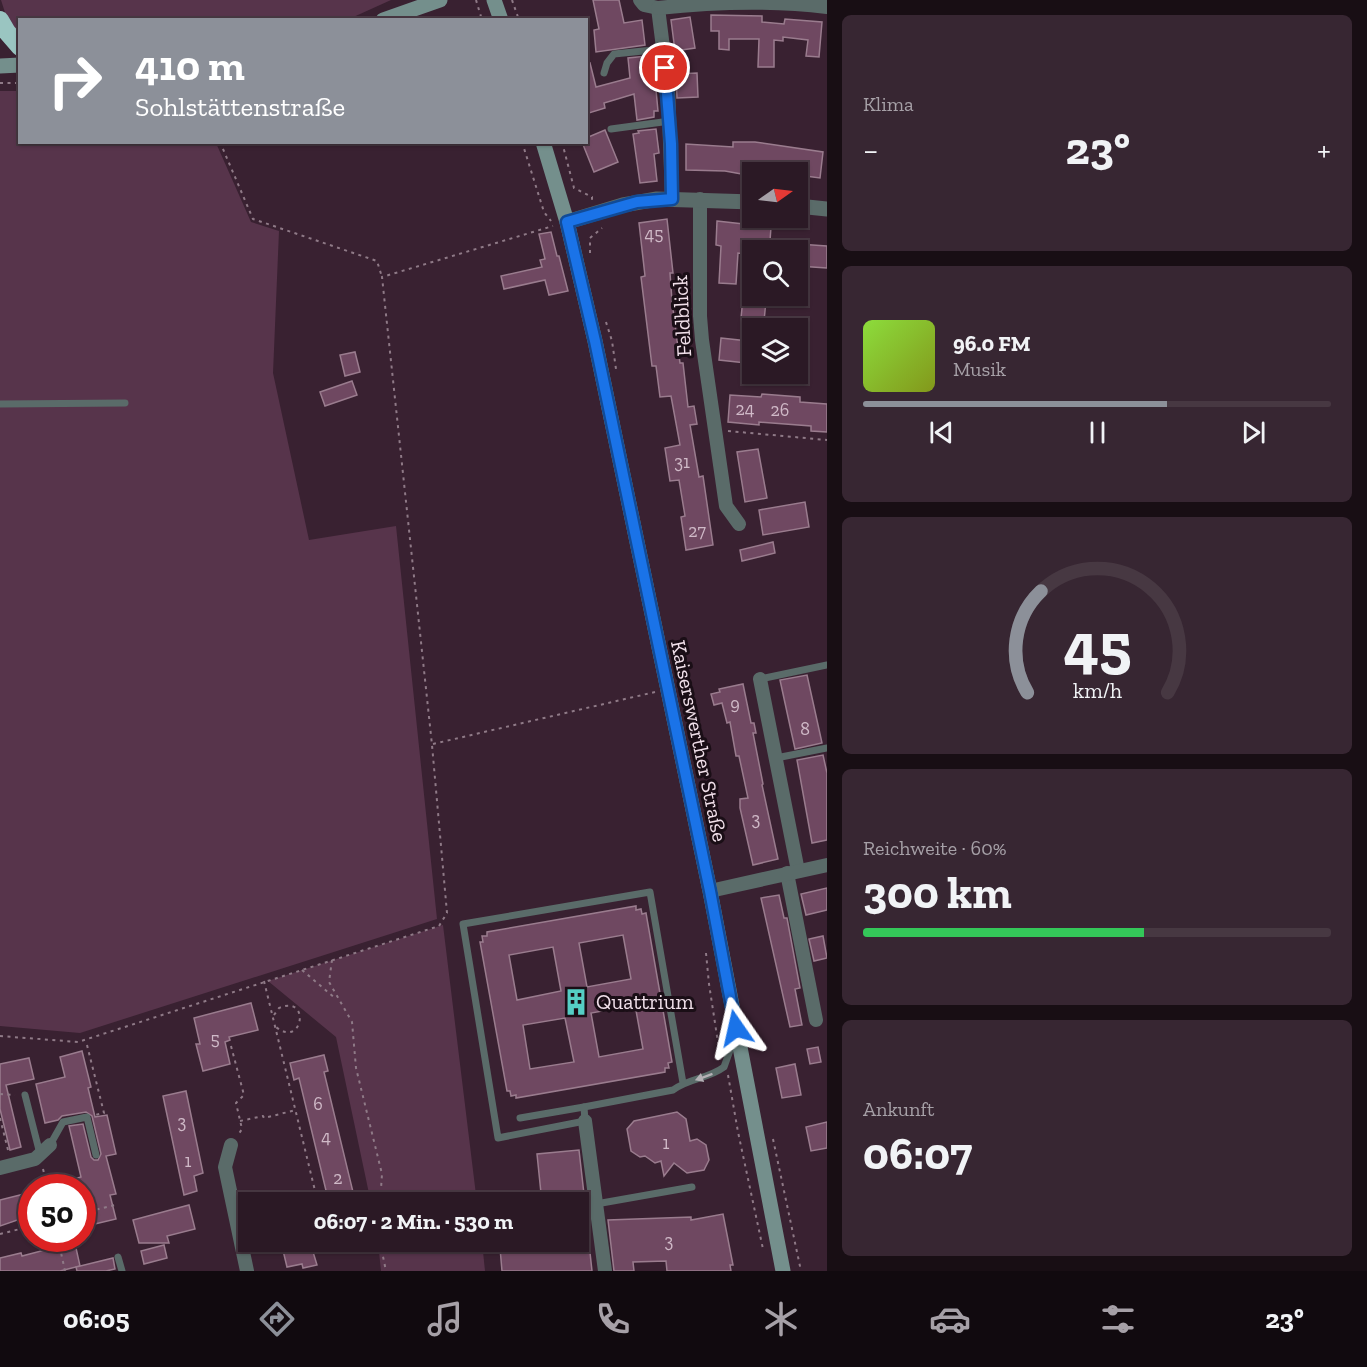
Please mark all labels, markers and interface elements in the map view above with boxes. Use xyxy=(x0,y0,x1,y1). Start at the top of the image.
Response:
text: 410 m xyxy=(135,40,245,91)
icon: right xyxy=(36,42,114,120)
pin xyxy=(639,42,690,93)
icon: arrive xyxy=(648,51,681,84)
text: Sohlstättenstraße xyxy=(135,91,345,123)
text: Klima xyxy=(863,92,914,116)
text: 23° xyxy=(1066,122,1130,176)
text: − xyxy=(863,130,878,169)
text: + xyxy=(1317,130,1331,169)
north arrow xyxy=(742,162,808,228)
map controls xyxy=(742,162,808,384)
house number: 45 xyxy=(645,223,663,245)
button: search xyxy=(742,240,808,306)
street label: Feldblick xyxy=(667,275,696,357)
button: layers xyxy=(742,318,808,384)
text: 96.0 FM xyxy=(953,330,1031,357)
text: Musik xyxy=(953,357,1006,381)
house number: 24 xyxy=(736,398,755,420)
house number: 26 xyxy=(771,399,789,421)
icon: previous xyxy=(925,416,958,449)
icon: pause xyxy=(1081,416,1114,449)
icon: next xyxy=(1237,416,1270,449)
house number: 31 xyxy=(674,451,690,473)
house number: 27 xyxy=(688,520,706,542)
text: 45 xyxy=(1063,608,1131,683)
street label: Kaiserswerther Straße xyxy=(666,638,733,844)
text: km/h xyxy=(1073,678,1121,703)
house number: 9 xyxy=(730,693,740,715)
house number: 8 xyxy=(800,718,810,740)
house number: 3 xyxy=(752,808,761,830)
text: Reichweite · 60% xyxy=(863,836,1006,860)
text: 300 km xyxy=(863,866,1012,920)
building icon: Quattrium xyxy=(561,987,591,1017)
place label: Quattrium xyxy=(596,989,694,1014)
position arrow xyxy=(704,996,768,1060)
house number: 5 xyxy=(210,1028,220,1050)
one-way arrow xyxy=(695,1073,713,1083)
house number: 6 xyxy=(313,1093,323,1115)
text: Ankunft xyxy=(863,1097,934,1121)
house number: 3 xyxy=(178,1111,187,1133)
house number: 4 xyxy=(321,1126,331,1148)
text: 06:07 xyxy=(863,1127,972,1181)
house number: 1 xyxy=(663,1132,670,1154)
house number: 1 xyxy=(185,1150,192,1172)
house number: 2 xyxy=(333,1167,343,1189)
speed limit sign: 50 xyxy=(18,1174,96,1252)
text: 06:07 · 2 Min. · 530 m xyxy=(314,1208,513,1235)
house number: 3 xyxy=(665,1230,674,1252)
icon: directions xyxy=(256,1298,298,1340)
icon: music xyxy=(424,1298,466,1340)
icon: phone xyxy=(592,1298,634,1340)
icon: climate xyxy=(760,1298,802,1340)
icon: car xyxy=(929,1298,971,1340)
icon: filters xyxy=(1097,1298,1139,1340)
text: 06:05 xyxy=(63,1303,129,1335)
text: 23° xyxy=(1265,1303,1304,1335)

